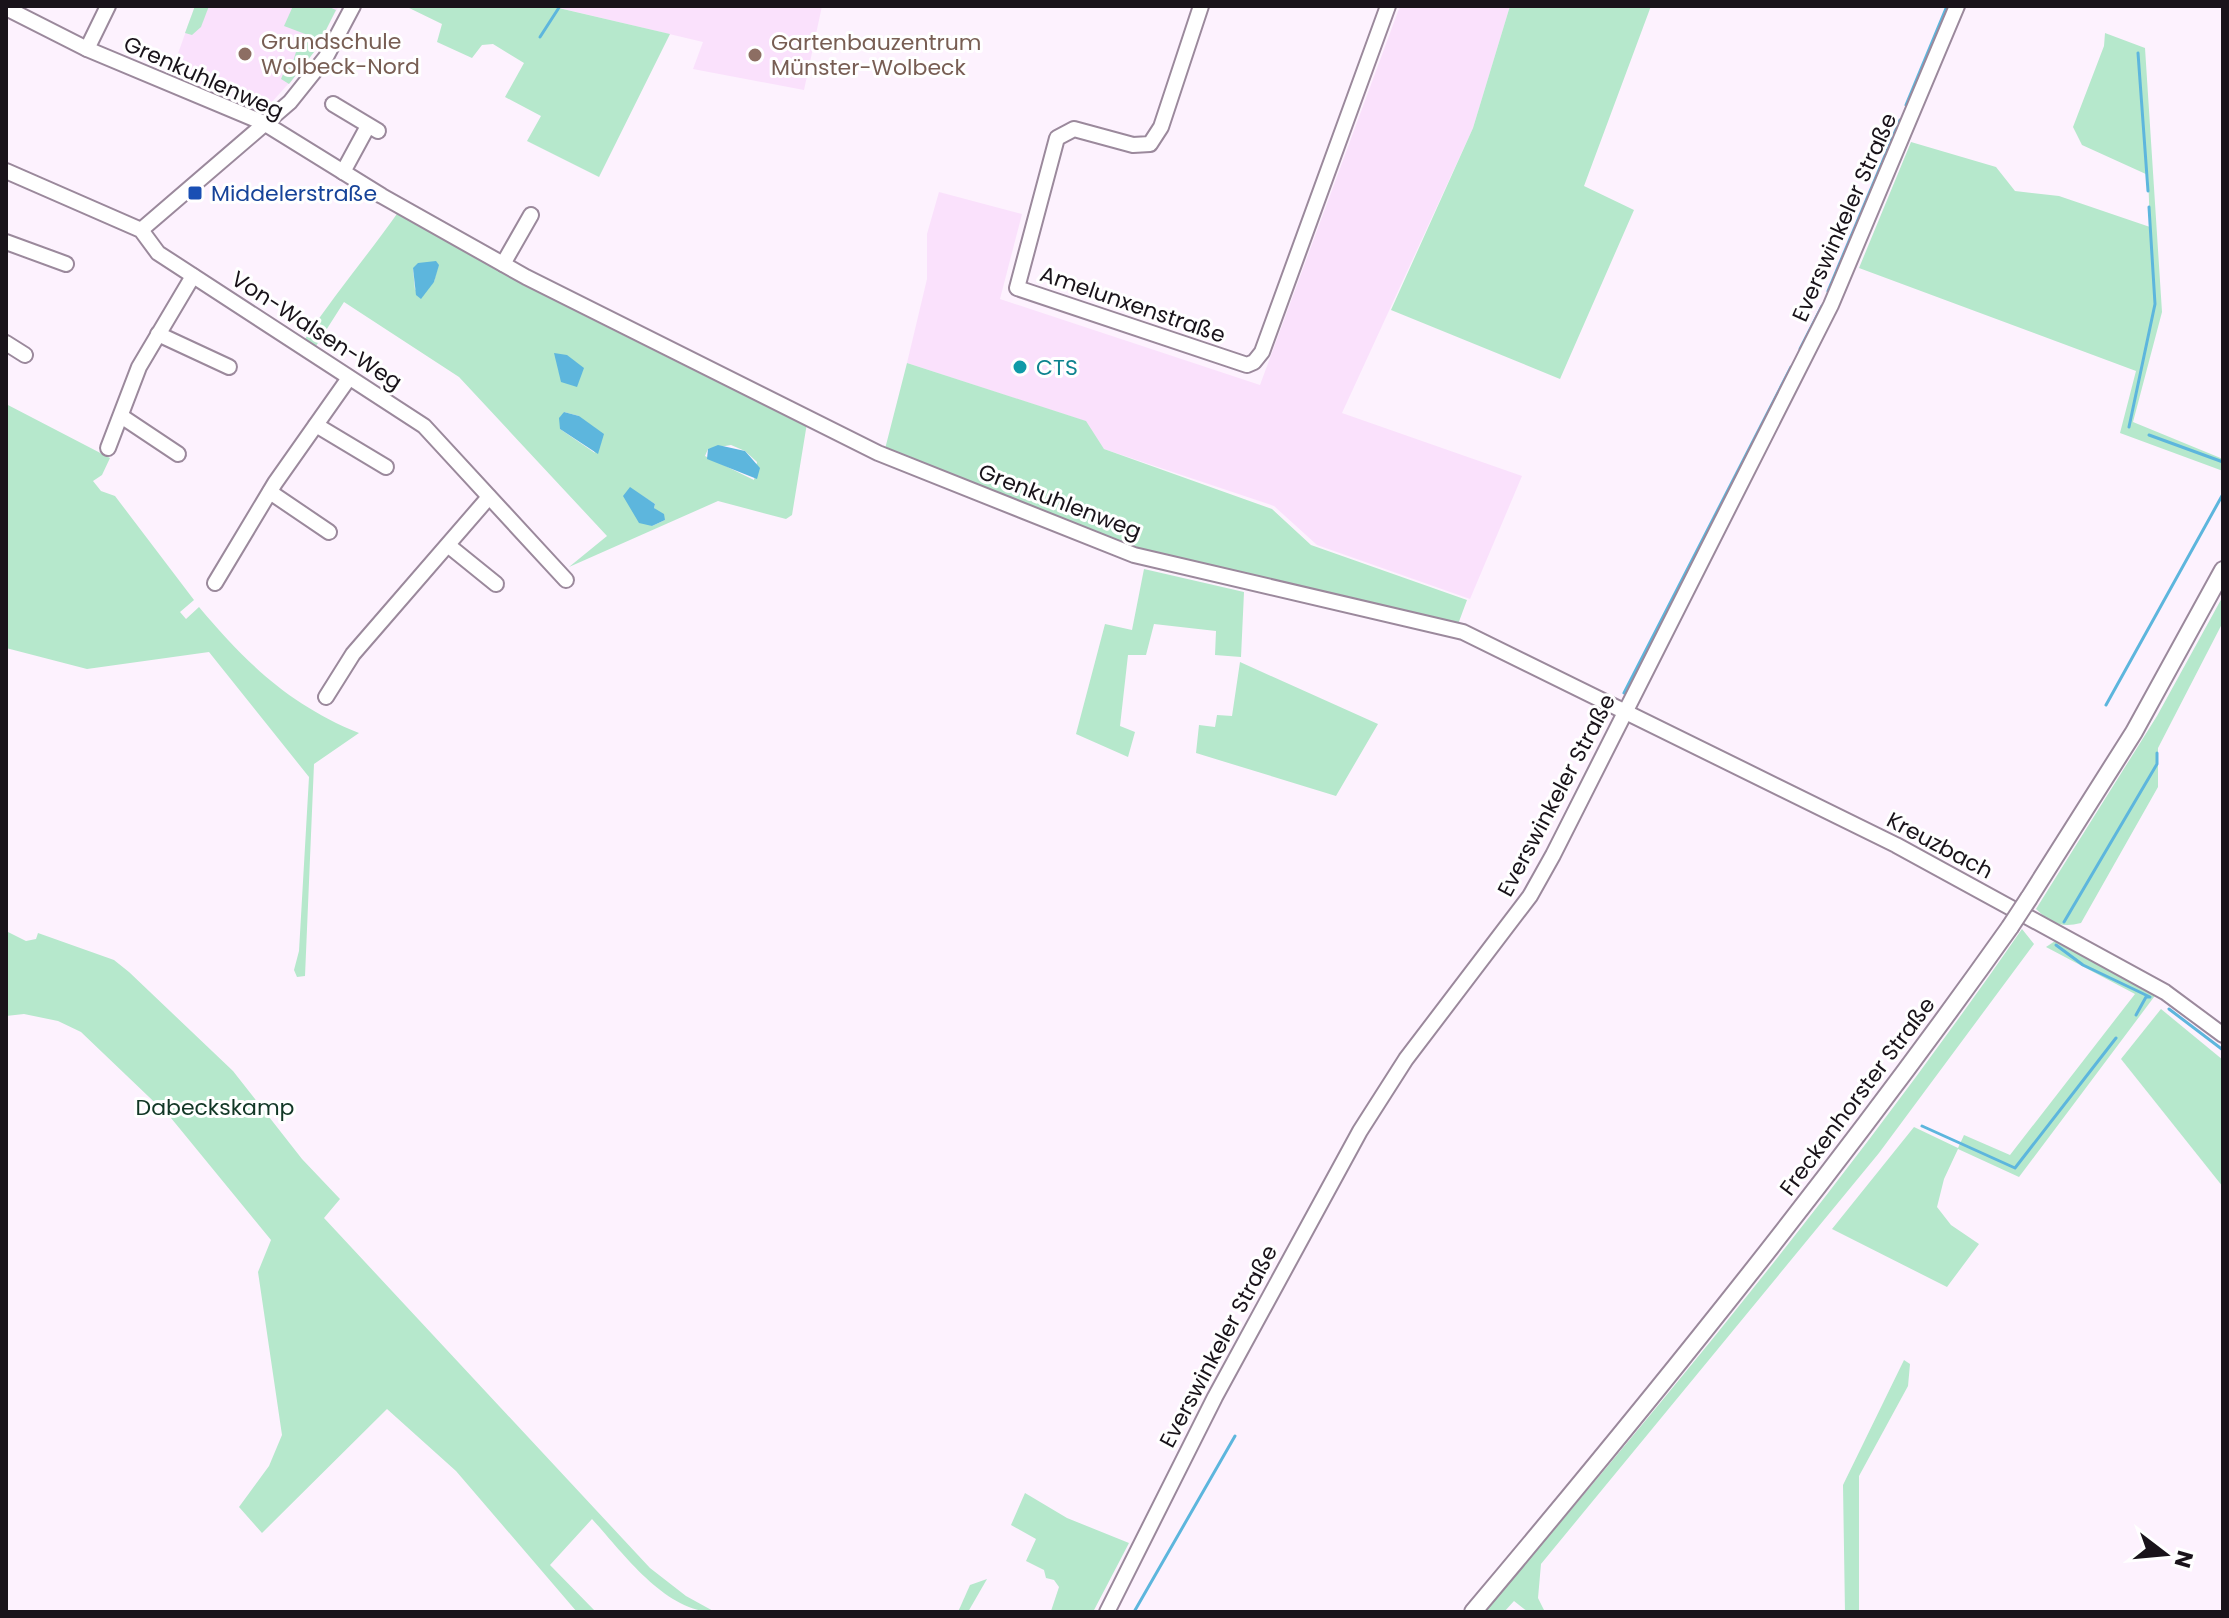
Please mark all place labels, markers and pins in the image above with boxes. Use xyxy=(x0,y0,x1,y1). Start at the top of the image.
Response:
place label: Grundschule Wolbeck-Nord xyxy=(261,26,420,82)
place label: Gartenbauzentrum Münster-Wolbeck xyxy=(771,27,981,83)
marker: Grundschule Wolbeck-Nord xyxy=(236,45,254,63)
marker: Gartenbauzentrum Münster-Wolbeck xyxy=(746,46,764,64)
place label: Middelerstraße xyxy=(211,178,377,209)
marker: Middelerstraße xyxy=(186,184,204,202)
place label: CTS xyxy=(1036,352,1078,383)
marker: CTS xyxy=(1011,358,1029,376)

